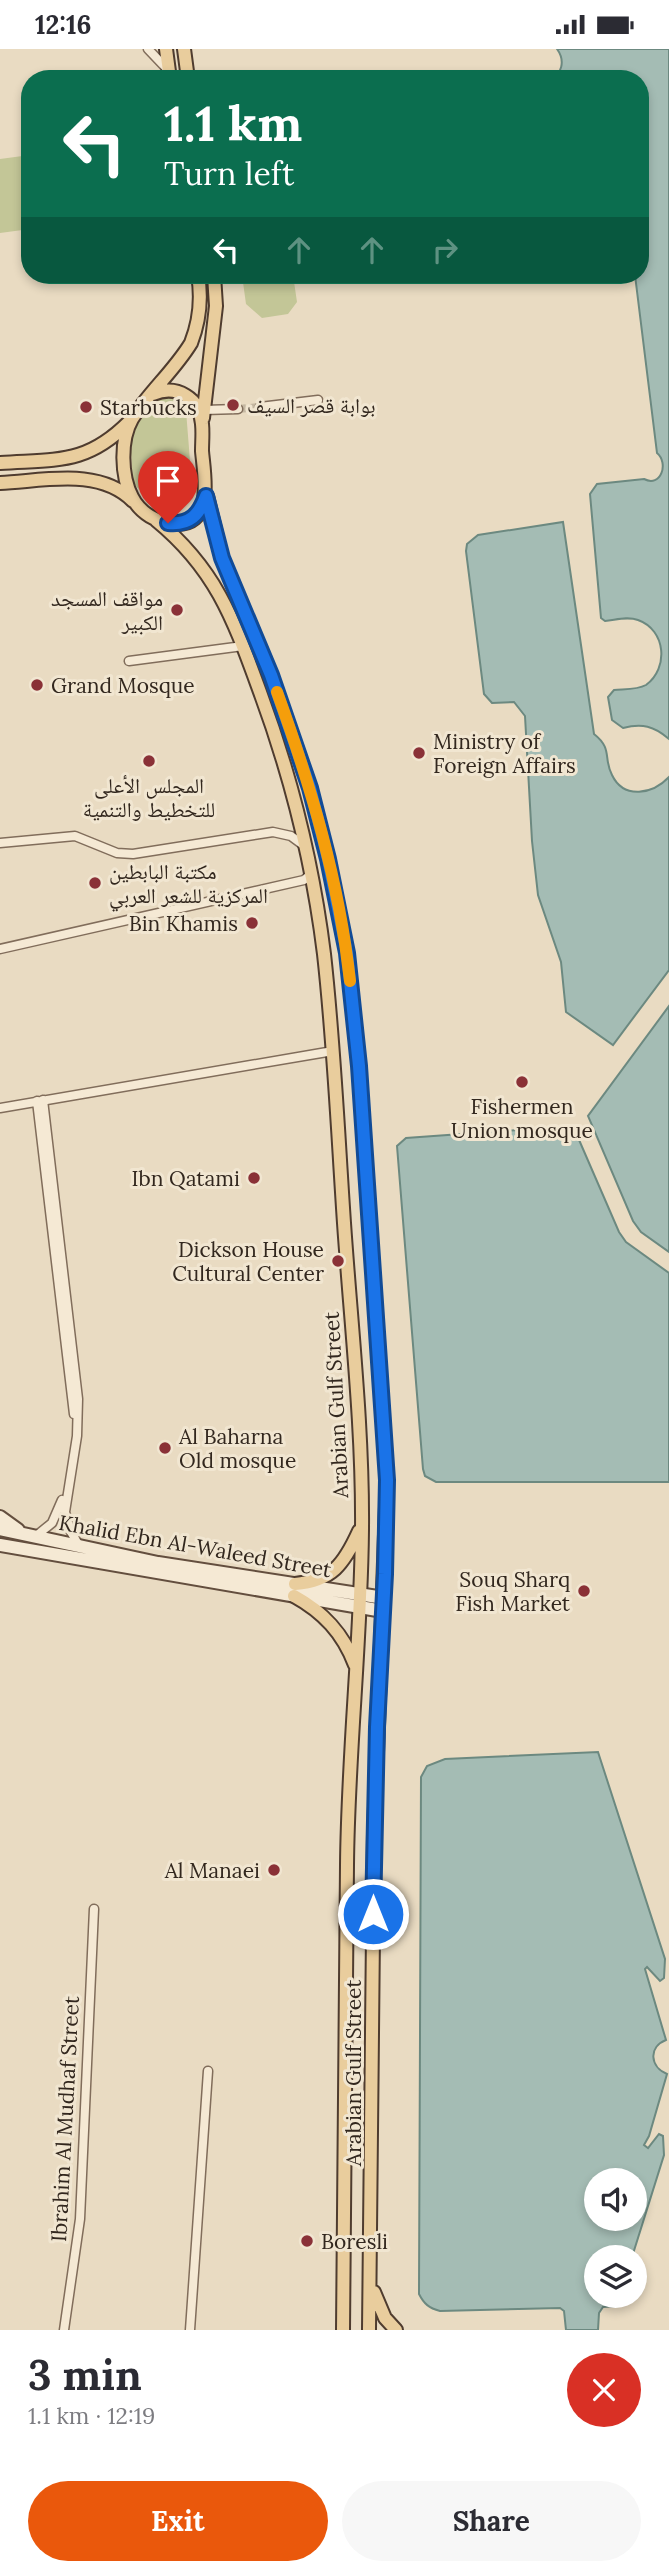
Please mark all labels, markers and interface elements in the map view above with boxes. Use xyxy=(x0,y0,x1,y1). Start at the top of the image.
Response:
text: 12:16 xyxy=(35,8,91,41)
text: 1.1 km xyxy=(164,92,302,154)
icon: left xyxy=(49,98,140,189)
text: Turn left xyxy=(164,153,294,194)
icon: left xyxy=(207,231,245,269)
icon: ahead xyxy=(280,231,318,269)
icon: ahead xyxy=(353,231,391,269)
icon: right xyxy=(426,231,464,269)
place label: بوابة قصر السيف xyxy=(247,392,376,419)
place label: Starbucks xyxy=(100,394,197,421)
marker: بوابة قصر السيف xyxy=(225,397,241,413)
marker: Starbucks xyxy=(78,399,94,415)
pin xyxy=(138,451,198,523)
icon: arrive xyxy=(149,462,187,500)
place label: مواقف المسجد الكبير xyxy=(51,585,163,636)
marker: مواقف المسجد الكبير xyxy=(169,602,185,618)
place label: Grand Mosque xyxy=(51,672,195,699)
marker: Grand Mosque xyxy=(29,677,45,693)
place label: Ministry of Foreign Affairs xyxy=(433,728,576,779)
marker: Ministry of Foreign Affairs xyxy=(411,745,427,761)
marker: المجلس الأعلى للتخطيط والتنمية xyxy=(141,753,157,769)
place label: المجلس الأعلى للتخطيط والتنمية xyxy=(83,772,215,823)
place label: مكتبة البابطين المركزية للشعر العربي xyxy=(109,858,268,912)
marker: مكتبة البابطين المركزية للشعر العربي xyxy=(87,875,103,891)
place label: Bin Khamis xyxy=(129,910,238,937)
marker: Bin Khamis xyxy=(244,915,260,931)
marker: Fishermen Union mosque xyxy=(514,1074,530,1090)
place label: Fishermen Union mosque xyxy=(451,1093,593,1144)
place label: Ibn Qatami xyxy=(131,1165,240,1192)
marker: Ibn Qatami xyxy=(246,1170,262,1186)
place label: Dickson House Cultural Center xyxy=(172,1236,324,1287)
marker: Dickson House Cultural Center xyxy=(330,1253,346,1269)
street label: Arabian Gulf Street xyxy=(318,1310,354,1500)
place label: Al Baharna Old mosque xyxy=(178,1423,296,1474)
marker: Al Baharna Old mosque xyxy=(157,1440,173,1456)
street label: Khalid Ebn Al-Waleed Street xyxy=(57,1509,334,1583)
place label: Souq Sharq Fish Market xyxy=(455,1566,571,1617)
marker: Souq Sharq Fish Market xyxy=(576,1583,592,1599)
place label: Al Manaei xyxy=(164,1857,260,1884)
marker: Al Manaei xyxy=(266,1862,282,1878)
position arrow xyxy=(336,1877,410,1951)
street label: Arabian Gulf Street xyxy=(340,1979,367,2167)
street label: Ibrahim Al Mudhaf Street xyxy=(45,1995,85,2243)
map controls xyxy=(584,2168,647,2308)
button: sound xyxy=(584,2168,647,2231)
place label: Boresli xyxy=(321,2228,388,2255)
marker: Boresli xyxy=(299,2233,315,2249)
button: layers xyxy=(584,2245,647,2308)
text: 3 min xyxy=(28,2348,142,2402)
button: close xyxy=(567,2353,641,2427)
text: 1.1 km · 12:19 xyxy=(28,2401,155,2430)
button: Exit xyxy=(28,2481,328,2561)
button: Share xyxy=(342,2481,641,2561)

